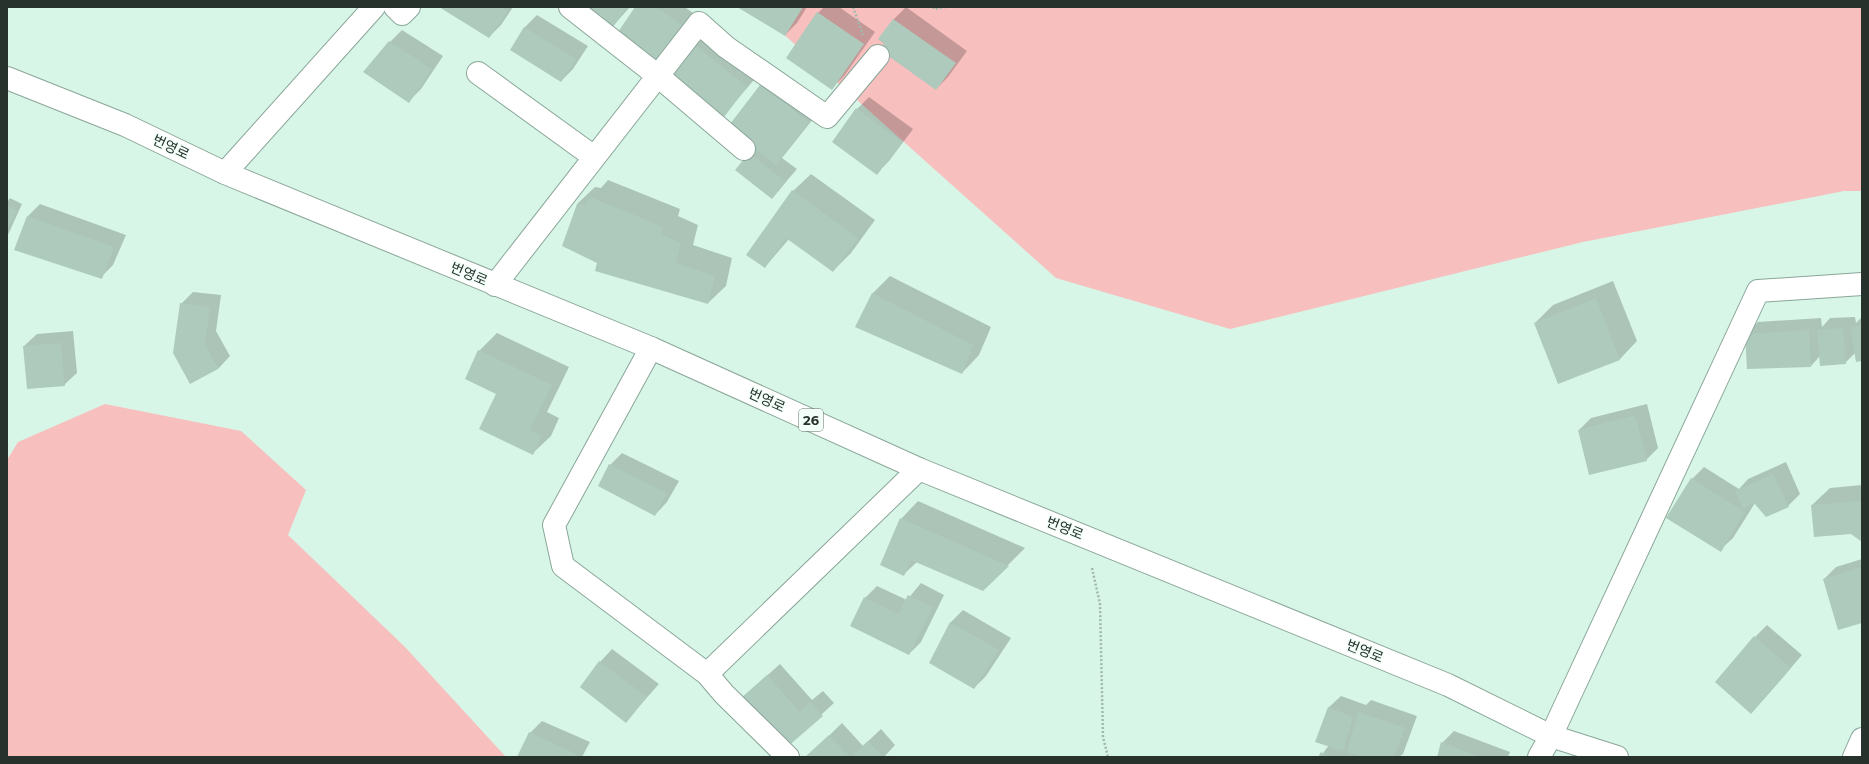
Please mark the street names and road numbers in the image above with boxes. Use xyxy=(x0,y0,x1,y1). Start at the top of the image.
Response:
street label: 번영로 xyxy=(150,131,192,163)
street label: 번영로 xyxy=(448,258,490,290)
street label: 번영로 xyxy=(746,384,788,416)
road number: 26 xyxy=(799,409,823,431)
street label: 번영로 xyxy=(1044,512,1086,544)
street label: 번영로 xyxy=(1344,635,1386,667)

